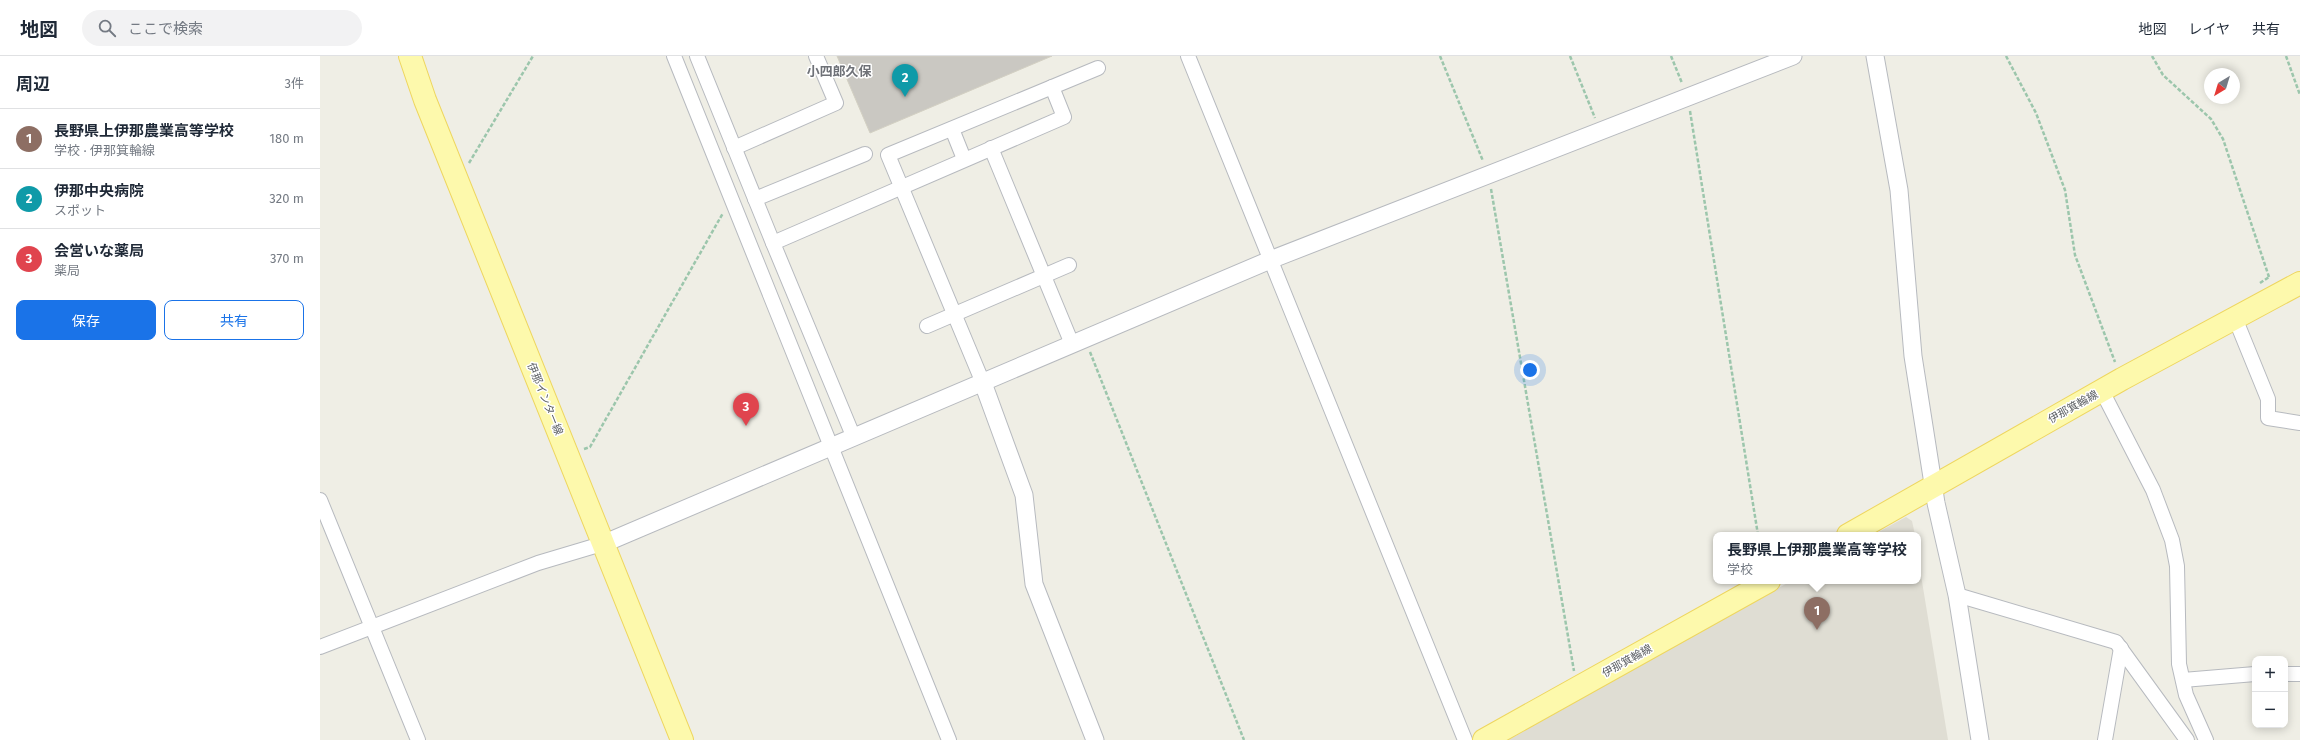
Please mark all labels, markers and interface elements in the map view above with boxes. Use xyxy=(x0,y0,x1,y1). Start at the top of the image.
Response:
search box xyxy=(82,10,362,46)
icon: search xyxy=(96,17,118,39)
text: 地図 xyxy=(20,18,58,41)
text: ここで検索 xyxy=(128,20,203,38)
text: 地図 xyxy=(2138,21,2166,38)
text: レイヤ xyxy=(2188,21,2230,38)
text: 共有 xyxy=(2252,21,2280,38)
district label: 小四郎久保 xyxy=(806,64,872,79)
pin: 2 xyxy=(892,64,918,97)
north arrow xyxy=(2204,68,2240,104)
text: 周辺 xyxy=(16,74,50,95)
text: 3件 xyxy=(285,76,304,91)
text: 長野県上伊那農業高等学校 xyxy=(54,122,234,140)
text: 1 xyxy=(26,131,32,146)
text: 180 m xyxy=(269,131,304,146)
text: 学校 · 伊那箕輪線 xyxy=(54,143,155,158)
text: 伊那中央病院 xyxy=(54,182,144,200)
text: 2 xyxy=(26,191,32,206)
text: 320 m xyxy=(269,191,304,206)
text: スポット xyxy=(54,203,106,218)
text: 会営いな薬局 xyxy=(54,242,144,260)
text: 3 xyxy=(26,251,32,266)
text: 370 m xyxy=(270,251,304,266)
text: 薬局 xyxy=(54,263,80,278)
button: 保存 xyxy=(16,300,156,340)
button: 共有 xyxy=(164,300,304,340)
your location xyxy=(1520,360,1540,380)
street label: 伊那インター線 xyxy=(525,361,565,437)
street label: 伊那箕輪線 xyxy=(2046,388,2100,426)
pin: 3 xyxy=(733,393,759,426)
popup xyxy=(1713,532,1921,584)
text: 長野県上伊那農業高等学校 xyxy=(1727,541,1907,559)
text: 学校 xyxy=(1727,562,1753,577)
pin: 1 xyxy=(1804,597,1830,630)
street label: 伊那箕輪線 xyxy=(1600,642,1654,680)
map controls xyxy=(2252,656,2288,728)
button: + xyxy=(2252,656,2288,692)
button: − xyxy=(2252,692,2288,728)

